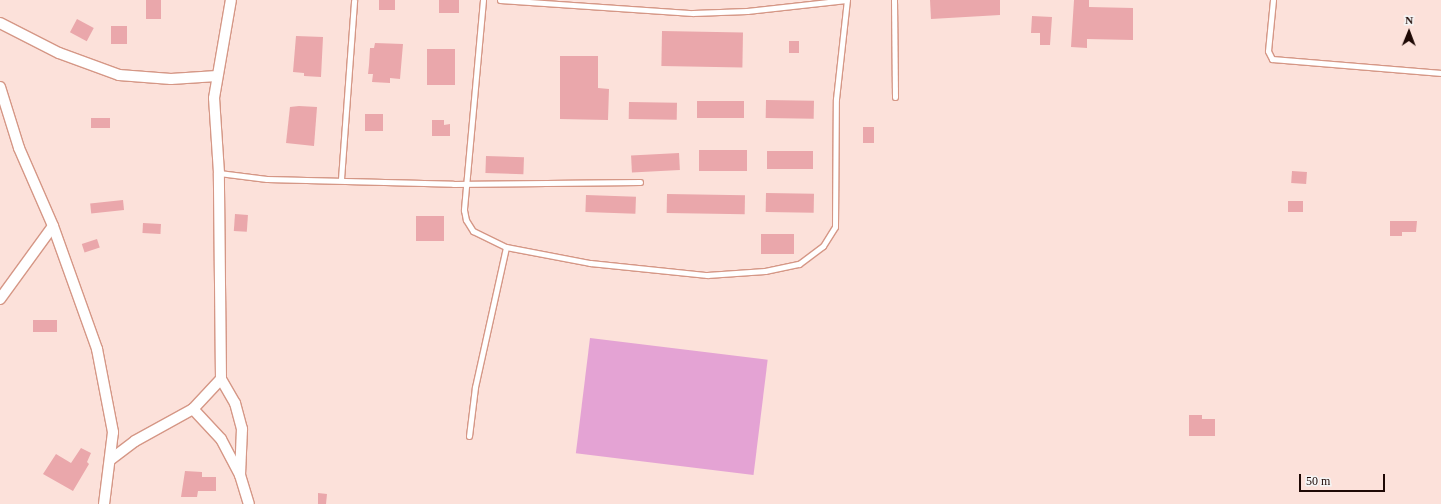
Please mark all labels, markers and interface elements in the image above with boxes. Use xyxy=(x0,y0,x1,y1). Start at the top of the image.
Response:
north arrow xyxy=(1389,12,1429,52)
text: N xyxy=(1405,14,1413,26)
scale bar xyxy=(1301,466,1387,492)
text: 50 m xyxy=(1306,474,1330,488)

